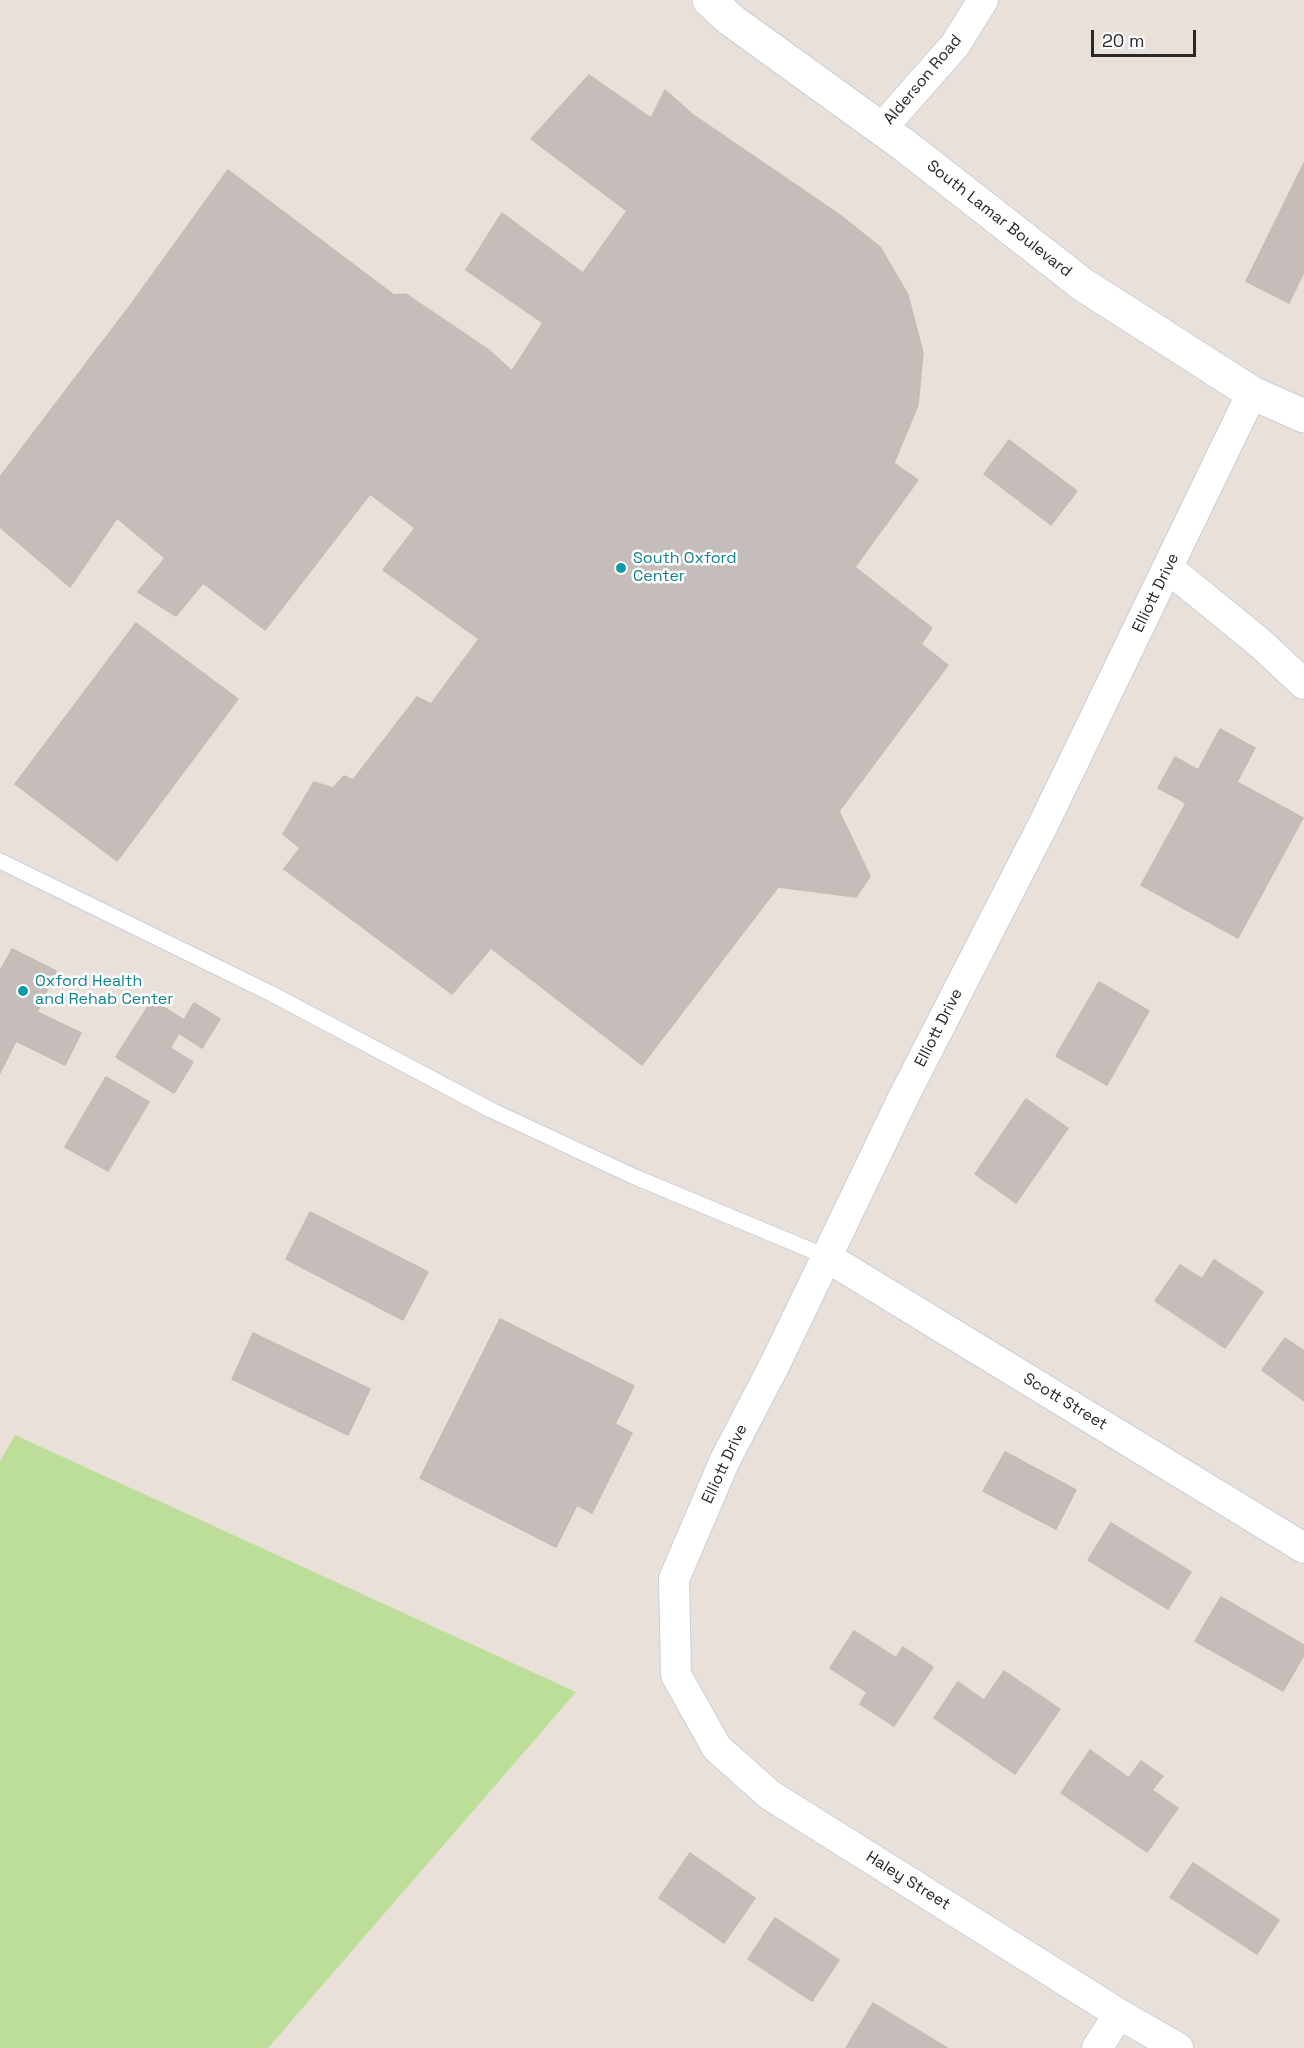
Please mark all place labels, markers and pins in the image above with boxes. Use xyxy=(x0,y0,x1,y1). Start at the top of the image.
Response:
place label: South Oxford Center xyxy=(633,549,737,587)
marker: South Oxford Center xyxy=(614,561,628,575)
place label: Oxford Health and Rehab Center xyxy=(35,972,173,1010)
marker: Oxford Health and Rehab Center xyxy=(16,984,30,998)

